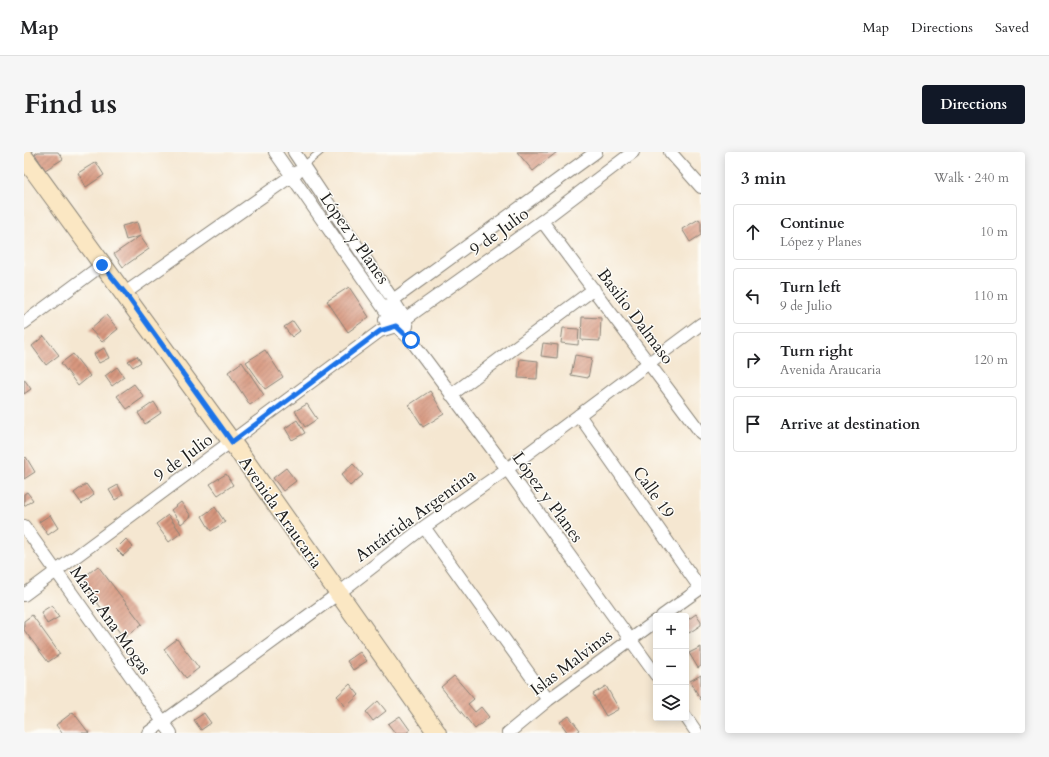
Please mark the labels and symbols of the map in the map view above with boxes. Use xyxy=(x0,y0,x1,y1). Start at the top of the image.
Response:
street label: López y Planes xyxy=(315,188,395,289)
street label: 9 de Julio xyxy=(465,202,534,261)
route end xyxy=(93,256,111,274)
street label: Basilio Dalmaso xyxy=(592,264,679,369)
route start xyxy=(402,331,420,349)
street label: 9 de Julio xyxy=(149,428,218,487)
street label: López y Planes xyxy=(507,447,588,547)
street label: Avenida Araucaria xyxy=(233,452,328,574)
street label: Calle 19 xyxy=(627,462,680,523)
street label: Antártida Argentina xyxy=(350,463,481,567)
street label: María Ana Mogas xyxy=(65,561,157,679)
street label: Islas Malvinas xyxy=(526,624,617,701)

